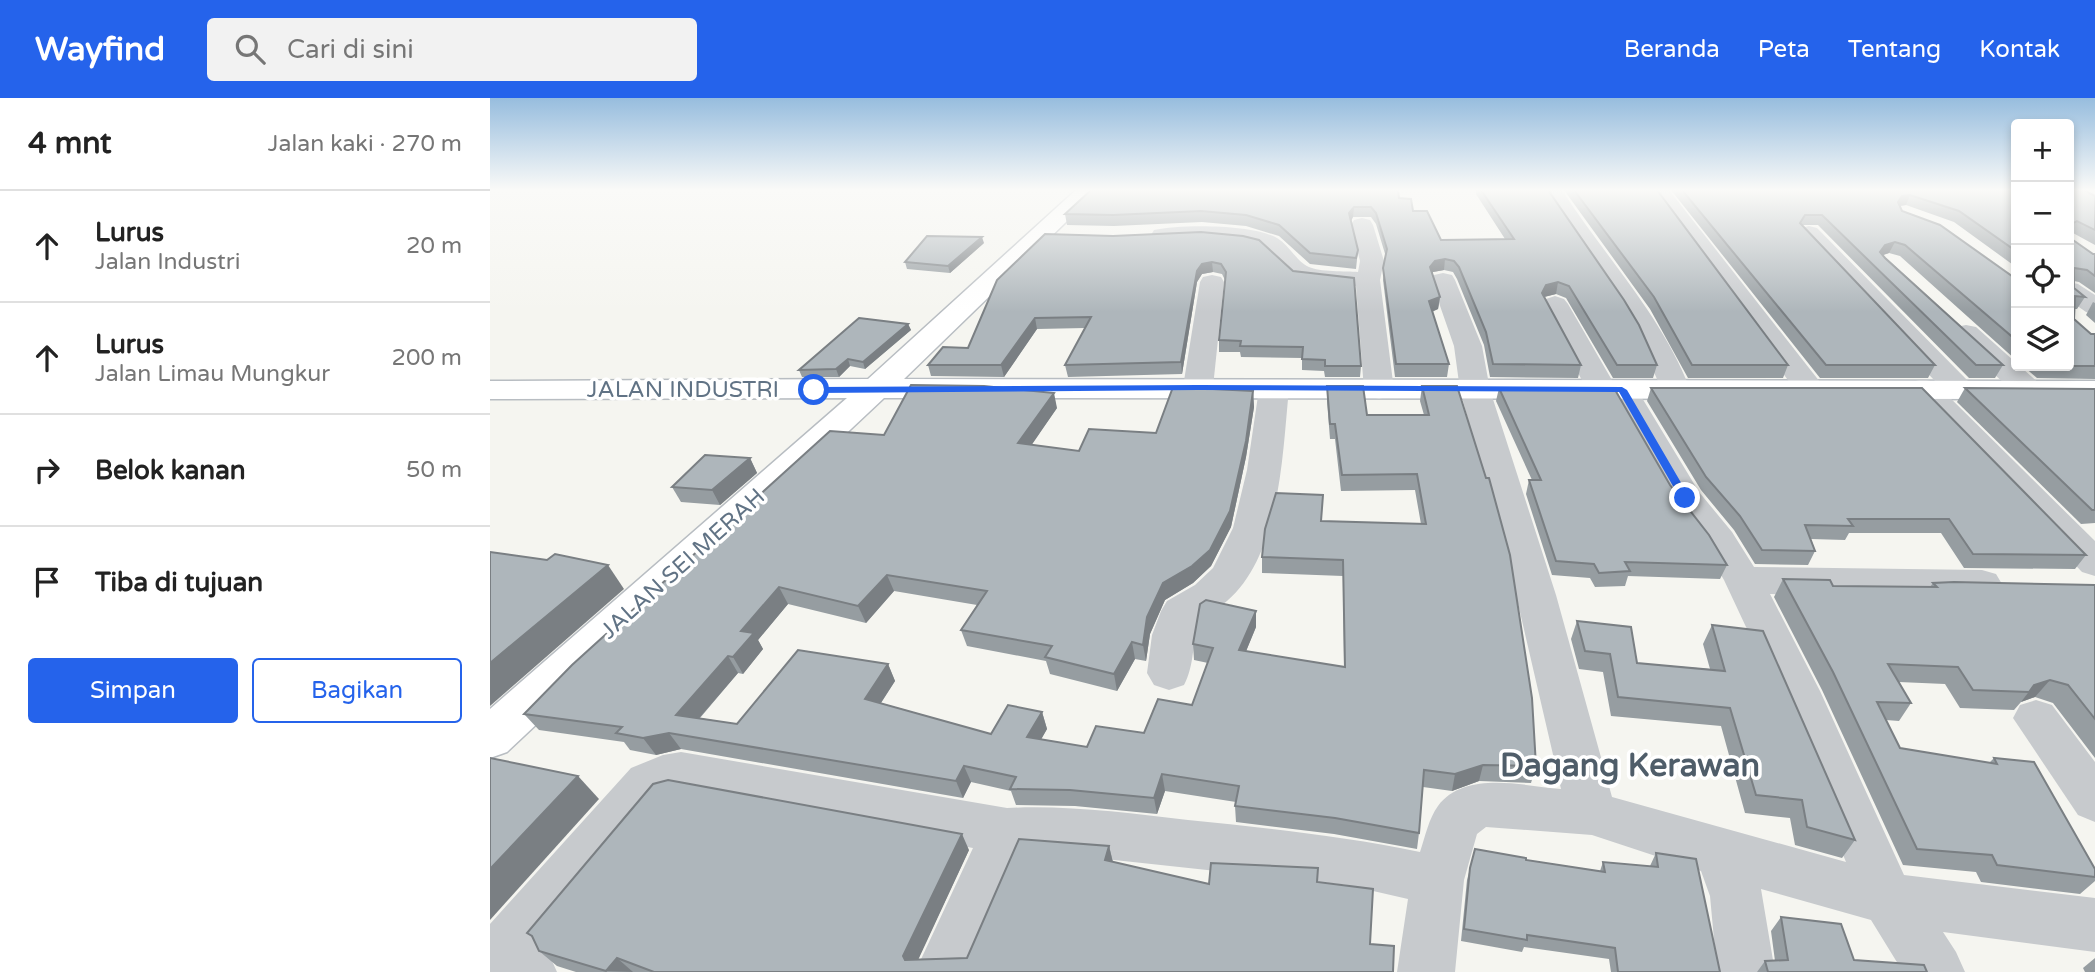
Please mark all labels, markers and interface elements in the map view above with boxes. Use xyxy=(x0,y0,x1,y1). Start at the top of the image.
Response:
search box xyxy=(207,18,697,81)
text: Wayfind xyxy=(35,30,165,69)
icon: search xyxy=(231,30,269,68)
text: Cari di sini xyxy=(287,34,414,65)
text: Beranda xyxy=(1624,35,1720,64)
text: Peta xyxy=(1758,35,1810,64)
text: Tentang xyxy=(1848,35,1941,64)
text: Kontak xyxy=(1979,35,2060,64)
map controls xyxy=(2011,119,2074,371)
button: + xyxy=(2011,119,2074,182)
text: 4 mnt xyxy=(28,125,112,162)
text: Jalan kaki · 270 m xyxy=(268,130,462,158)
button: − xyxy=(2011,182,2074,245)
text: Lurus xyxy=(95,217,164,248)
icon: ahead xyxy=(28,227,66,265)
text: 20 m xyxy=(406,232,462,260)
button: locate xyxy=(2011,245,2074,308)
text: Jalan Industri xyxy=(95,248,240,276)
button: layers xyxy=(2011,308,2074,371)
text: Lurus xyxy=(95,329,164,360)
icon: ahead xyxy=(28,339,66,377)
text: 200 m xyxy=(392,344,462,372)
text: Jalan Limau Mungkur xyxy=(95,360,330,388)
route start xyxy=(798,374,829,405)
street label: JALAN INDUSTRI xyxy=(587,376,779,404)
icon: right xyxy=(28,451,66,489)
text: Belok kanan xyxy=(95,455,246,486)
text: 50 m xyxy=(406,456,462,484)
route end xyxy=(1669,482,1700,513)
street label: JALAN SEI MERAH xyxy=(595,483,771,645)
icon: arrive xyxy=(28,563,66,601)
text: Tiba di tujuan xyxy=(95,567,263,598)
button: Simpan xyxy=(28,658,238,723)
button: Bagikan xyxy=(252,658,462,723)
district label: Dagang Kerawan xyxy=(1500,747,1760,785)

